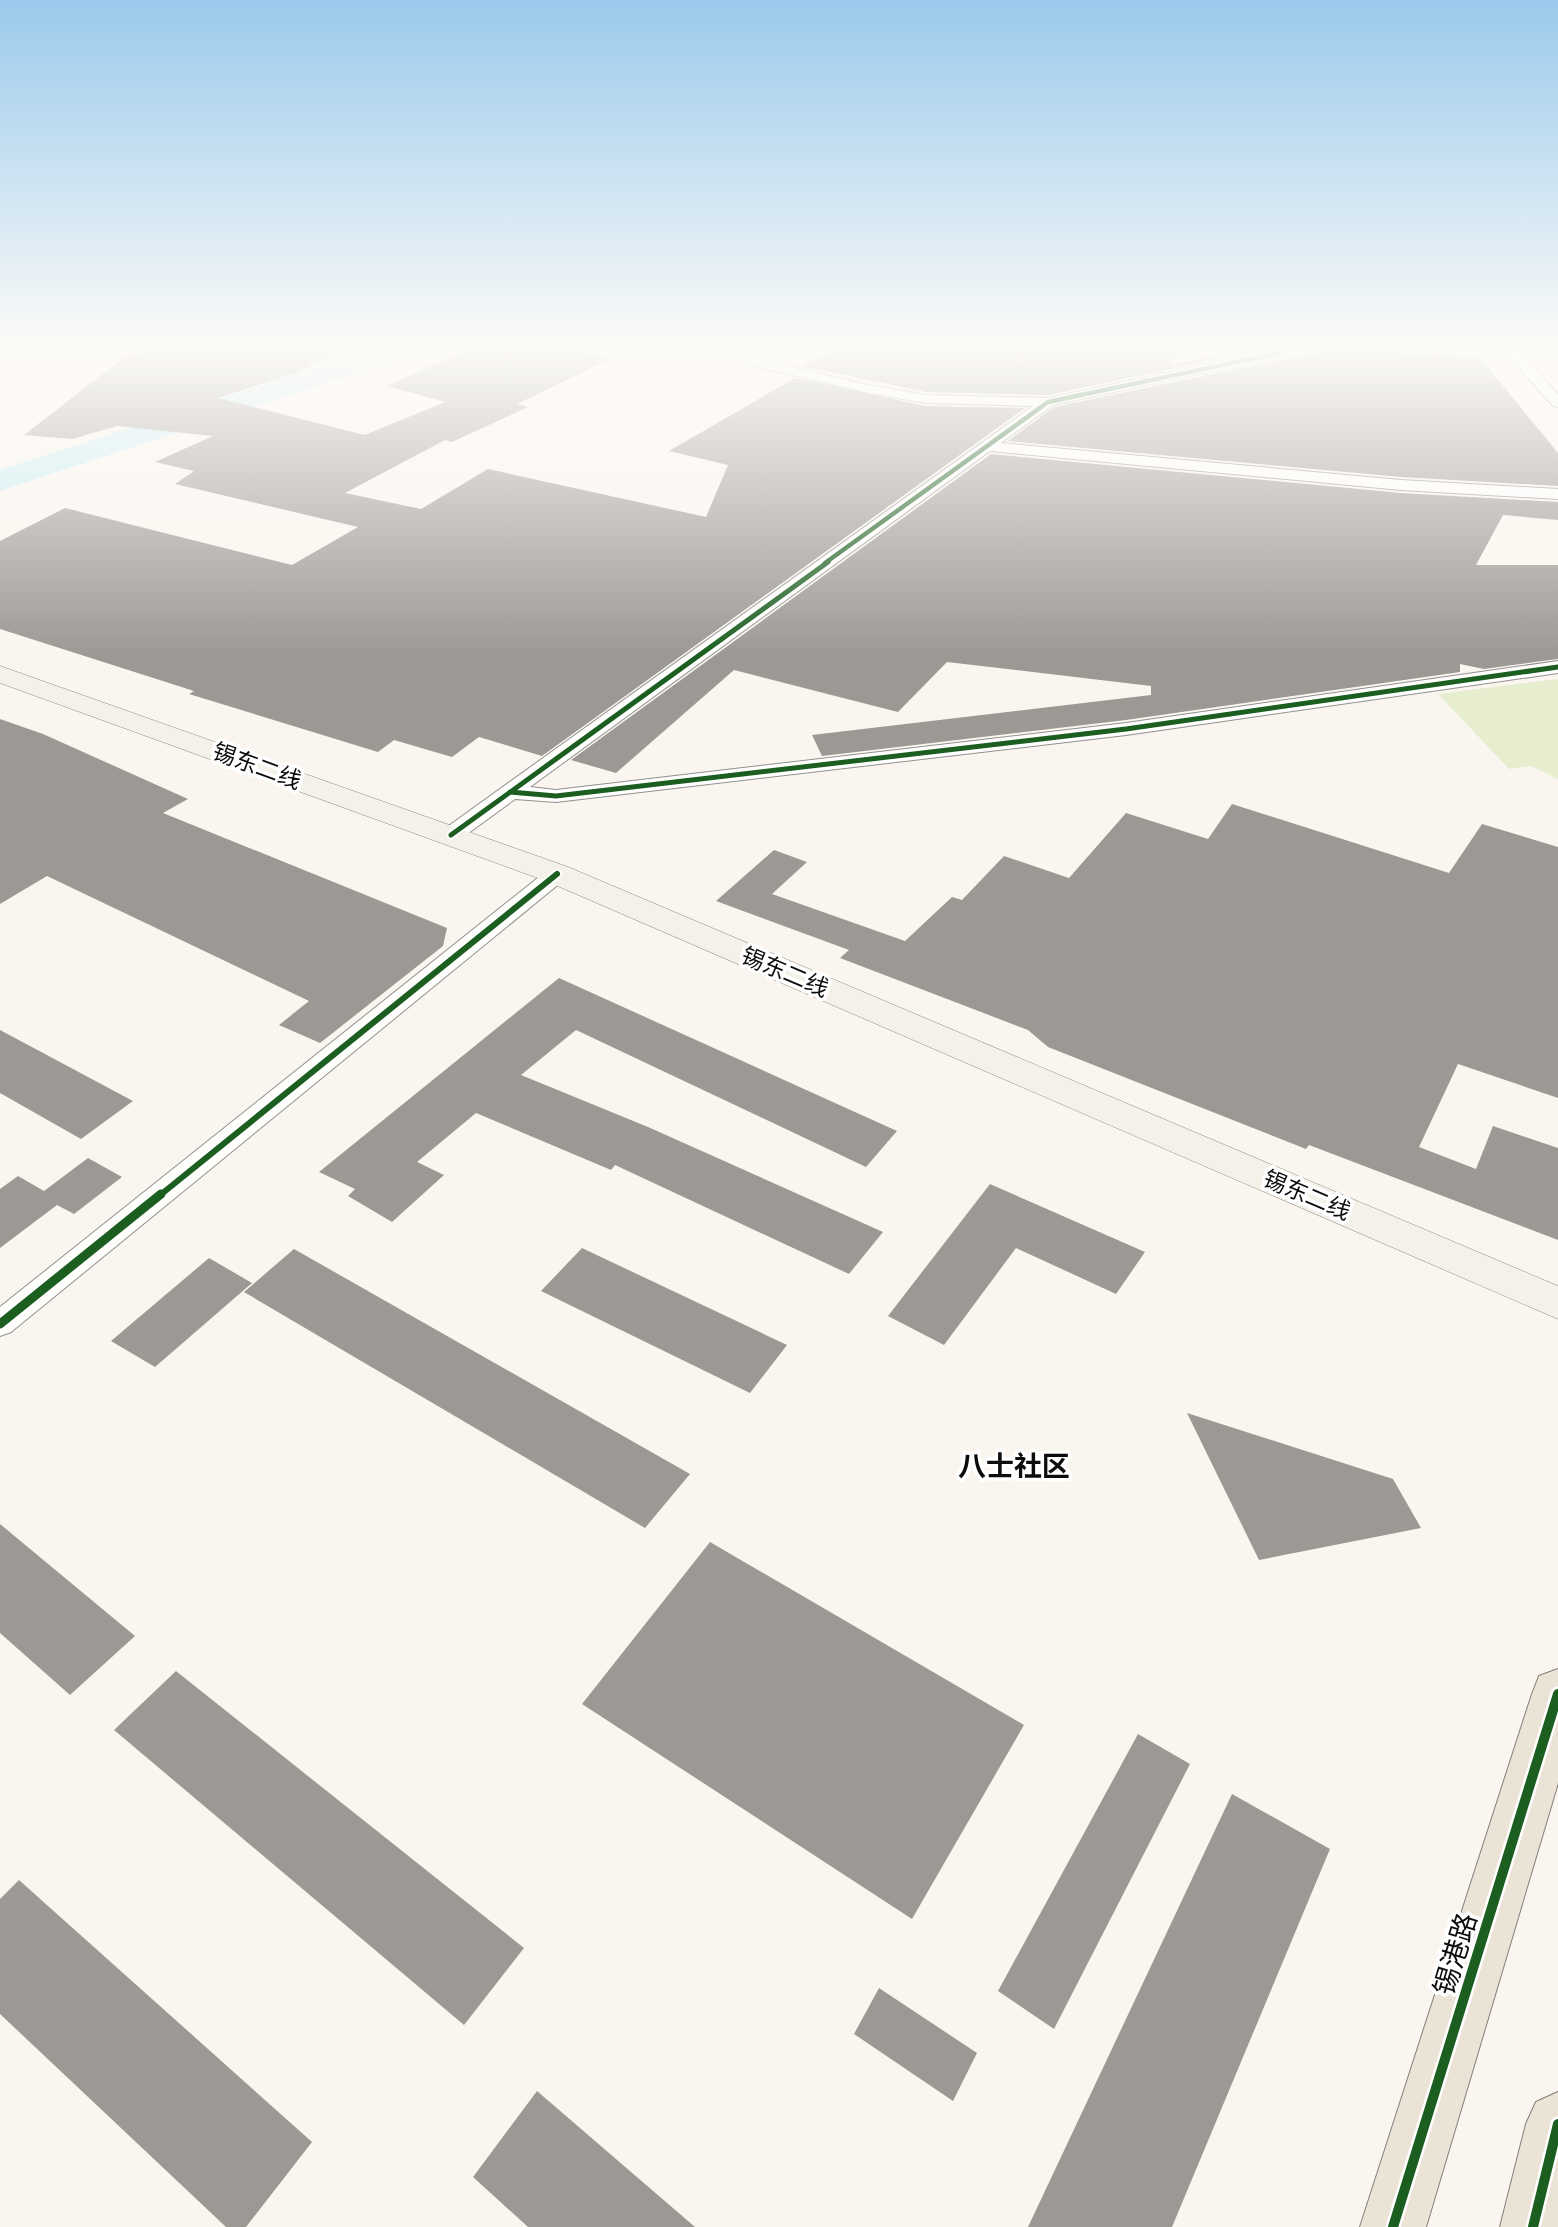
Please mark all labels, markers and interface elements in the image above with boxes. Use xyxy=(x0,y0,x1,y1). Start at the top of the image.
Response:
street label: 锡东二线 xyxy=(209,738,305,795)
street label: 锡东二线 xyxy=(737,942,832,1003)
street label: 锡东二线 xyxy=(1259,1165,1354,1226)
district label: 八士社区 xyxy=(958,1450,1070,1483)
street label: 锡港路 xyxy=(1427,1909,1484,1999)

